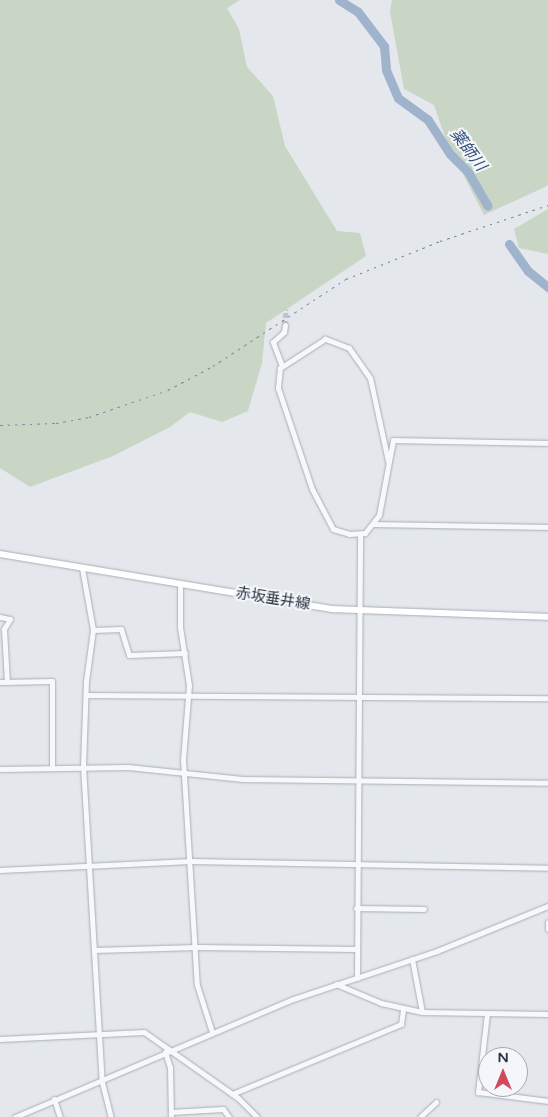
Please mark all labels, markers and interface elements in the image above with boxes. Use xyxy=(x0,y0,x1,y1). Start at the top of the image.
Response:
water label: 薬師川 xyxy=(446,125,490,175)
street label: 赤坂垂井線 xyxy=(235,584,311,614)
north arrow xyxy=(478,1047,528,1097)
text: N xyxy=(497,1049,509,1066)

